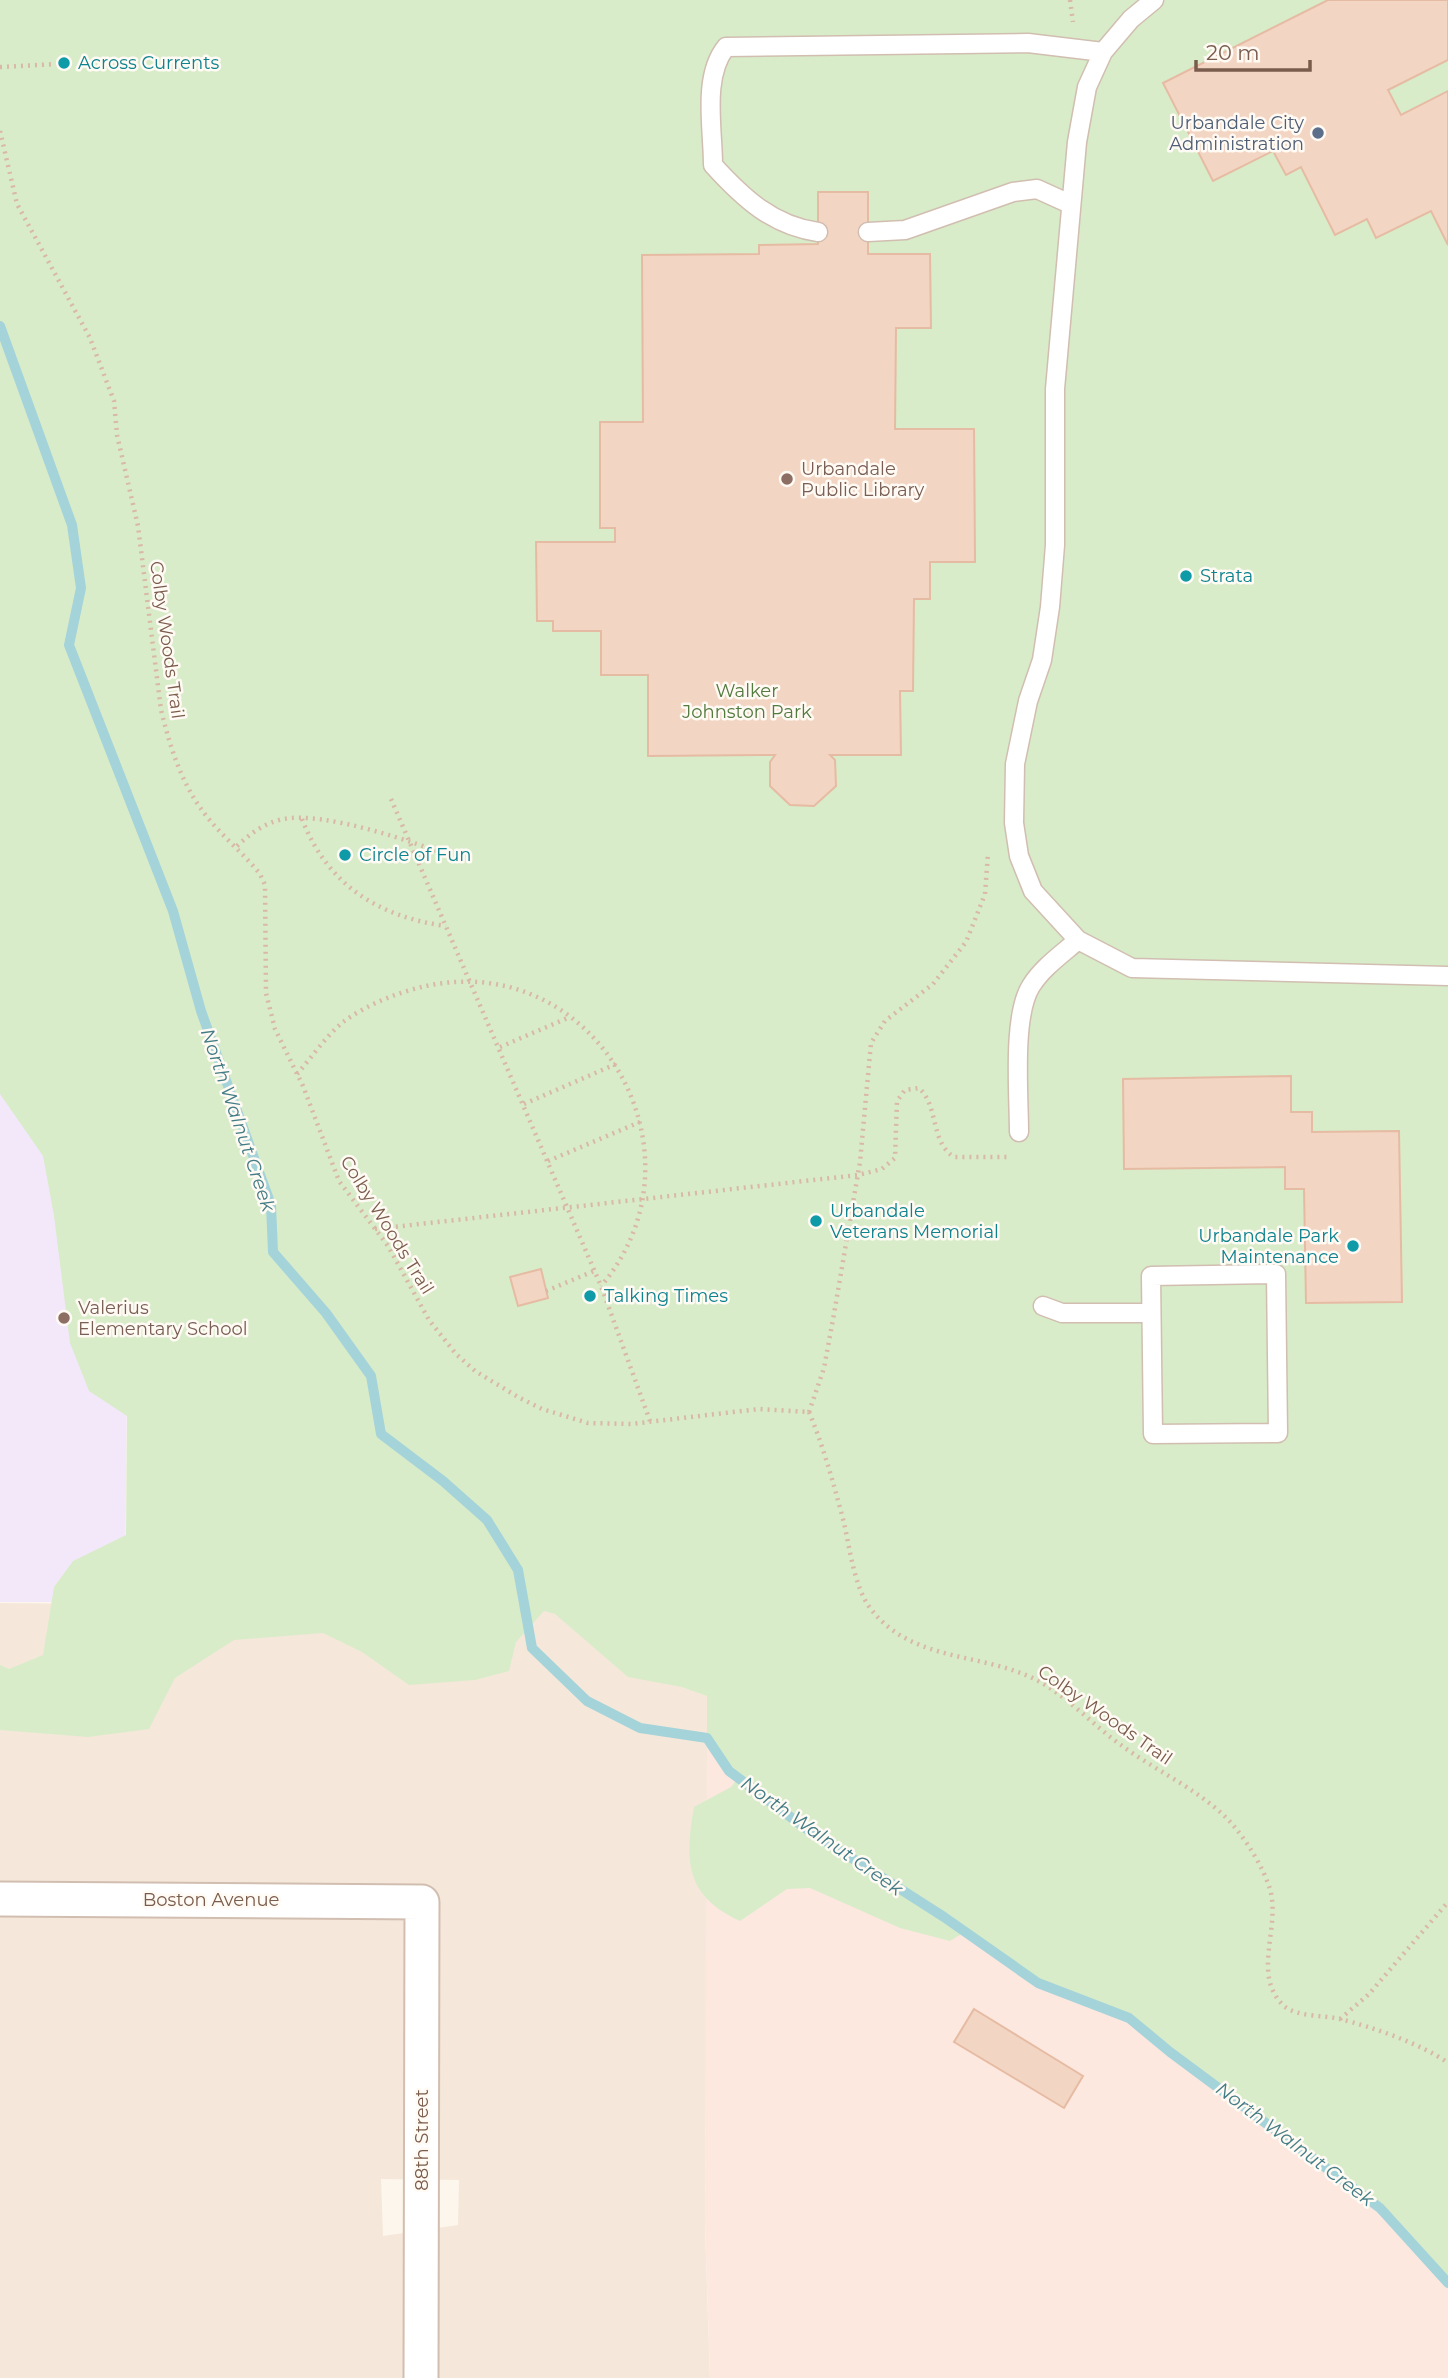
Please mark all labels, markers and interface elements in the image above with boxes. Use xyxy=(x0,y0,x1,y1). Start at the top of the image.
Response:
scale bar xyxy=(1196,28,1310,72)
text: 20 m xyxy=(1206,40,1260,65)
place label: Across Currents xyxy=(78,52,219,74)
marker: Across Currents xyxy=(56,55,72,71)
place label: Urbandale City Administration xyxy=(1169,112,1304,155)
marker: Urbandale City Administration xyxy=(1310,125,1326,141)
place label: Urbandale Public Library xyxy=(801,458,925,501)
marker: Urbandale Public Library xyxy=(779,471,795,487)
street label: Colby Woods Trail xyxy=(145,560,189,720)
place label: Strata xyxy=(1200,565,1253,587)
marker: Strata xyxy=(1178,568,1194,584)
park label: Walker Johnston Park xyxy=(681,680,812,723)
place label: Circle of Fun xyxy=(359,844,471,866)
marker: Circle of Fun xyxy=(337,847,353,863)
water label: North Walnut Creek xyxy=(196,1025,280,1215)
street label: Colby Woods Trail xyxy=(336,1152,438,1298)
place label: Urbandale Veterans Memorial xyxy=(830,1200,999,1243)
marker: Urbandale Veterans Memorial xyxy=(808,1213,824,1229)
place label: Urbandale Park Maintenance xyxy=(1198,1225,1339,1268)
marker: Urbandale Park Maintenance xyxy=(1345,1238,1361,1254)
place label: Talking Times xyxy=(604,1285,728,1307)
marker: Talking Times xyxy=(582,1288,598,1304)
place label: Valerius Elementary School xyxy=(78,1297,248,1340)
marker: Valerius Elementary School xyxy=(56,1310,72,1326)
street label: Colby Woods Trail xyxy=(1034,1660,1176,1770)
water label: North Walnut Creek xyxy=(737,1771,908,1901)
street label: Boston Avenue xyxy=(143,1889,279,1911)
water label: North Walnut Creek xyxy=(1211,2077,1379,2211)
street label: 88th Street xyxy=(411,2089,433,2191)

